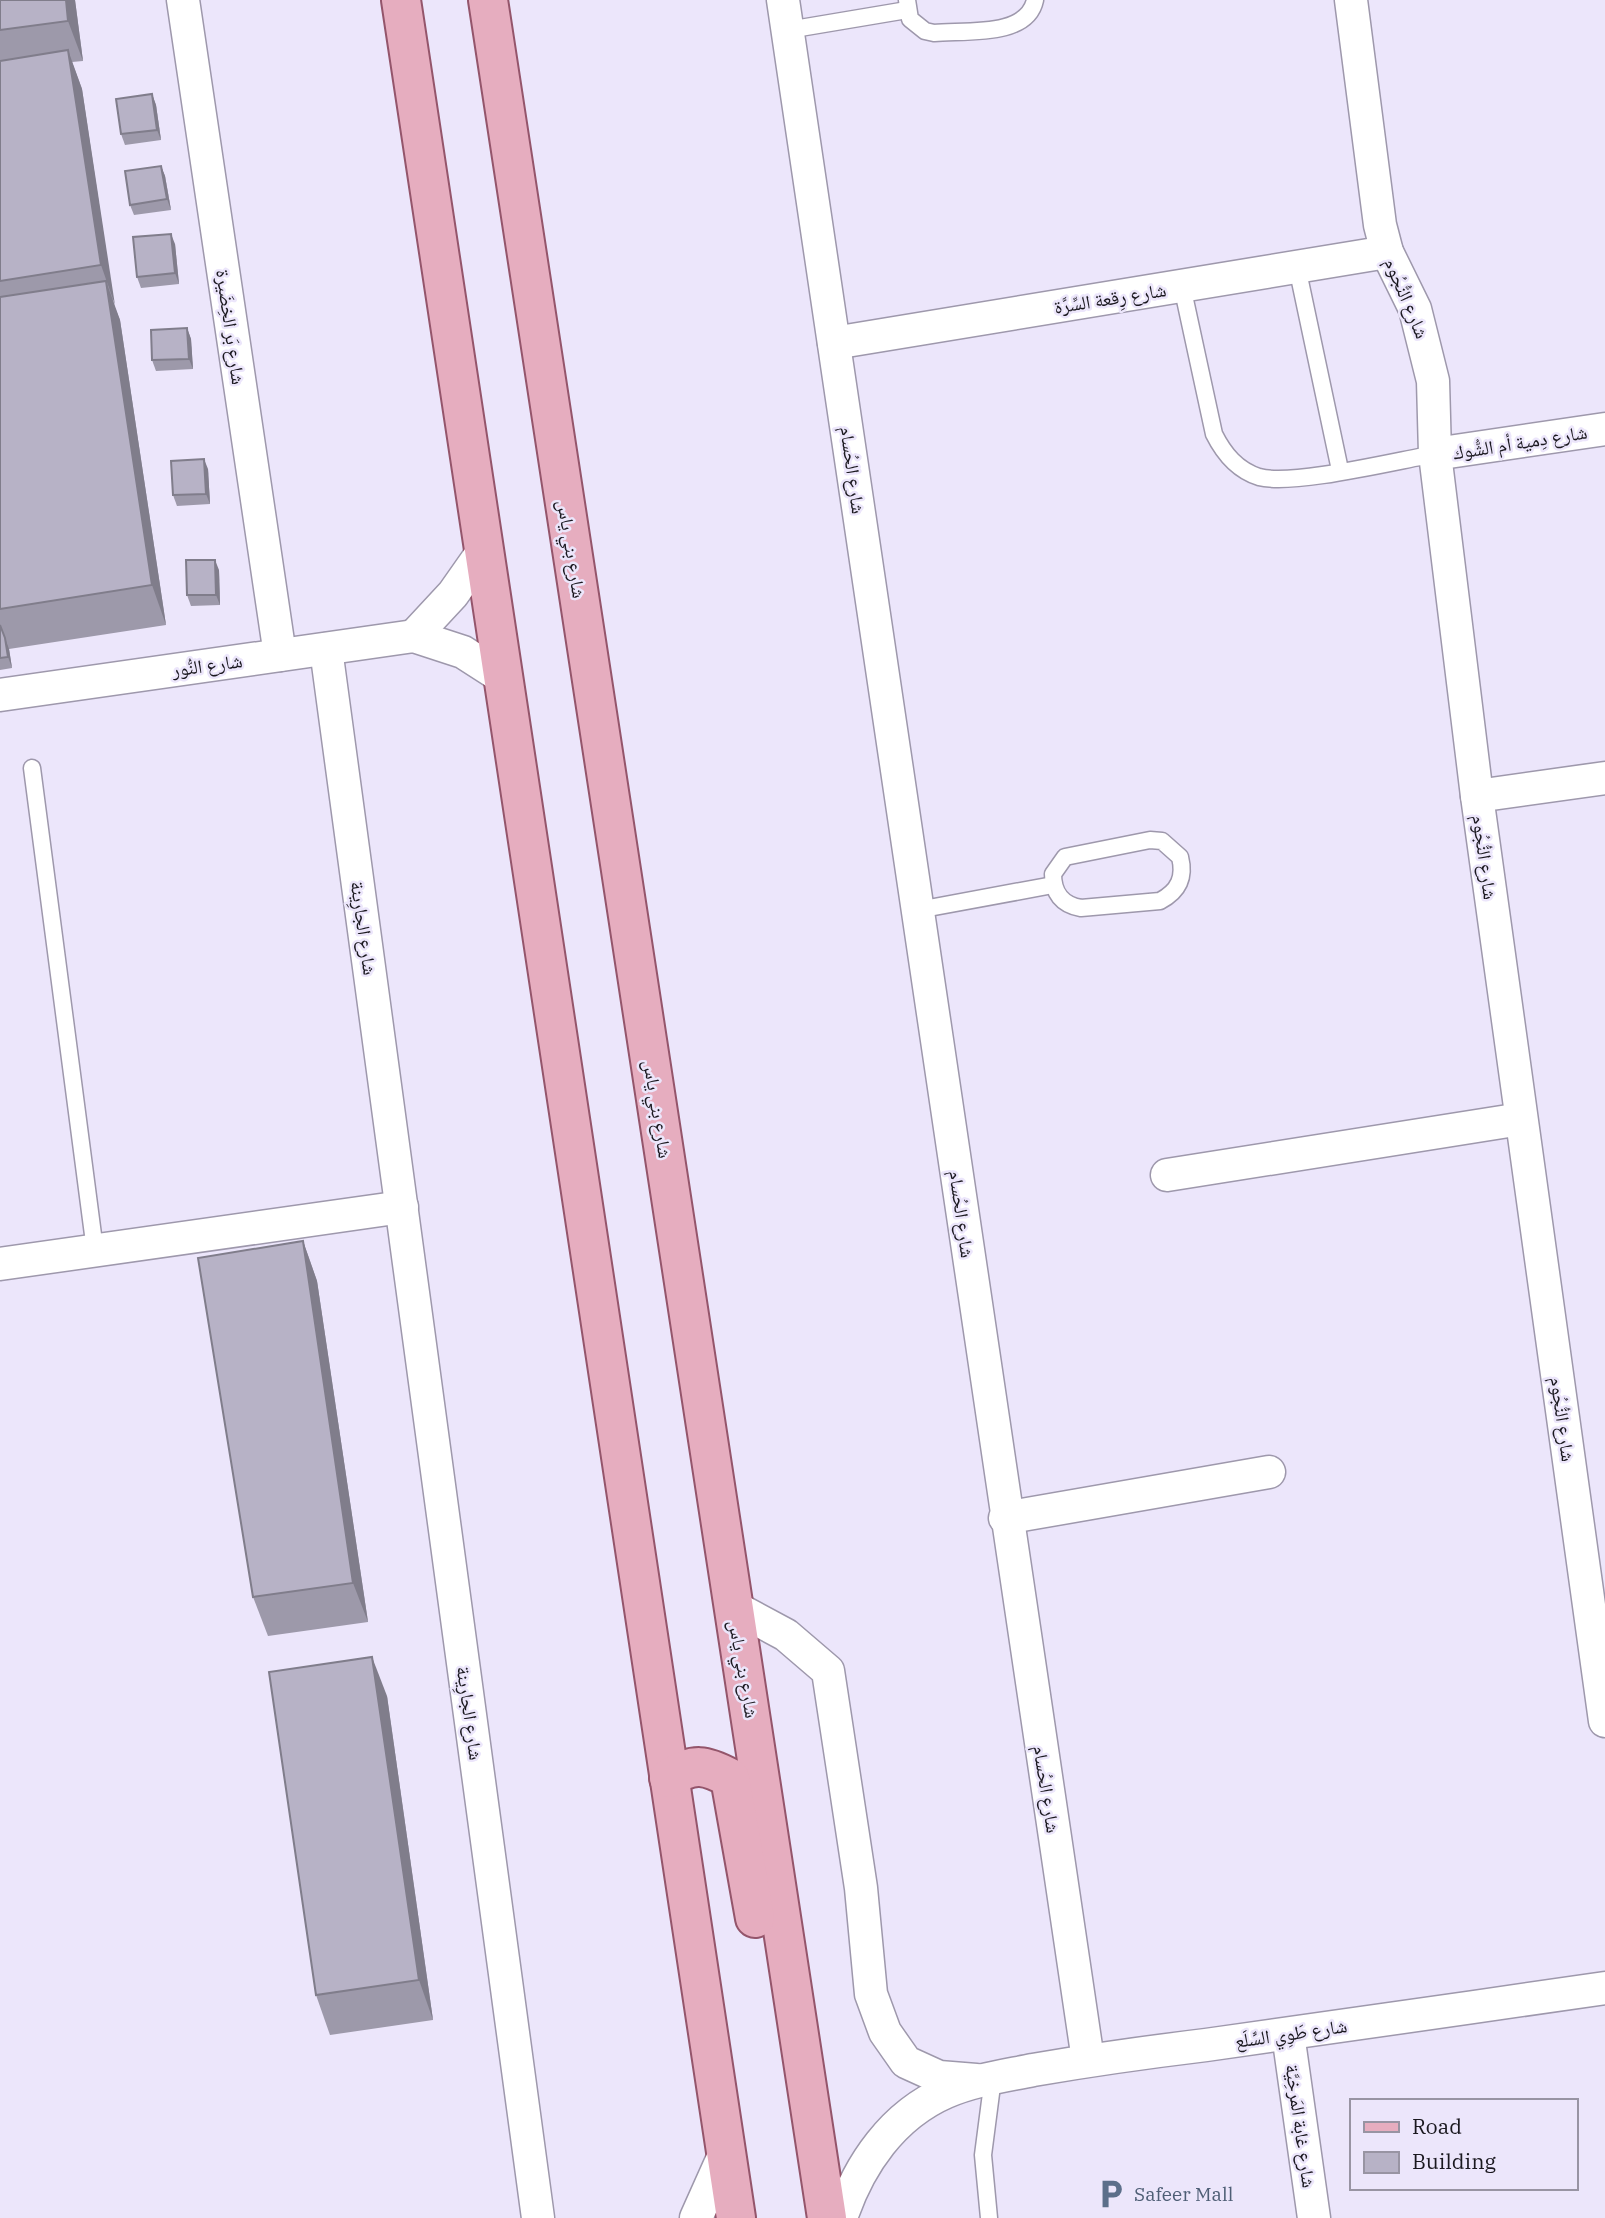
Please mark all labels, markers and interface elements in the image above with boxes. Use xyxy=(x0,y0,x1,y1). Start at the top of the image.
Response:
street label: شارع النُّجُوم xyxy=(1377,254,1435,343)
street label: شارع بَر الخِضَيرة xyxy=(211,268,251,386)
street label: شارع رِقعة السِّرَّة xyxy=(1052,277,1168,322)
street label: شارع دِمية أم الشُّوك xyxy=(1451,420,1589,466)
street label: شارع الحُسام xyxy=(833,425,871,516)
street label: شارع بني ياس xyxy=(549,498,592,601)
street label: شارع النُّور xyxy=(169,648,244,682)
street label: شارع النُّجُوم xyxy=(1465,813,1503,901)
street label: شارع الجارِينة xyxy=(342,880,382,977)
street label: شارع بني ياس xyxy=(635,1058,678,1161)
street label: شارع الحُسام xyxy=(942,1169,980,1260)
street label: شارع النُّجُوم xyxy=(1543,1375,1581,1463)
street label: شارع بني ياس xyxy=(720,1618,764,1721)
street label: شارع الجارِينة xyxy=(448,1665,488,1762)
street label: شارع الحُسام xyxy=(1026,1743,1066,1835)
street label: شارع طَوِي السِّلَع xyxy=(1233,2013,1349,2057)
street label: شارع غابة المَرخِيَّة xyxy=(1280,2063,1322,2189)
legend xyxy=(1350,2099,1577,2190)
text: Road xyxy=(1412,2112,1462,2140)
text: Building xyxy=(1412,2147,1497,2175)
parking icon: Safeer Mall xyxy=(1094,2177,1128,2211)
place label: Safeer Mall xyxy=(1134,2182,1234,2206)

